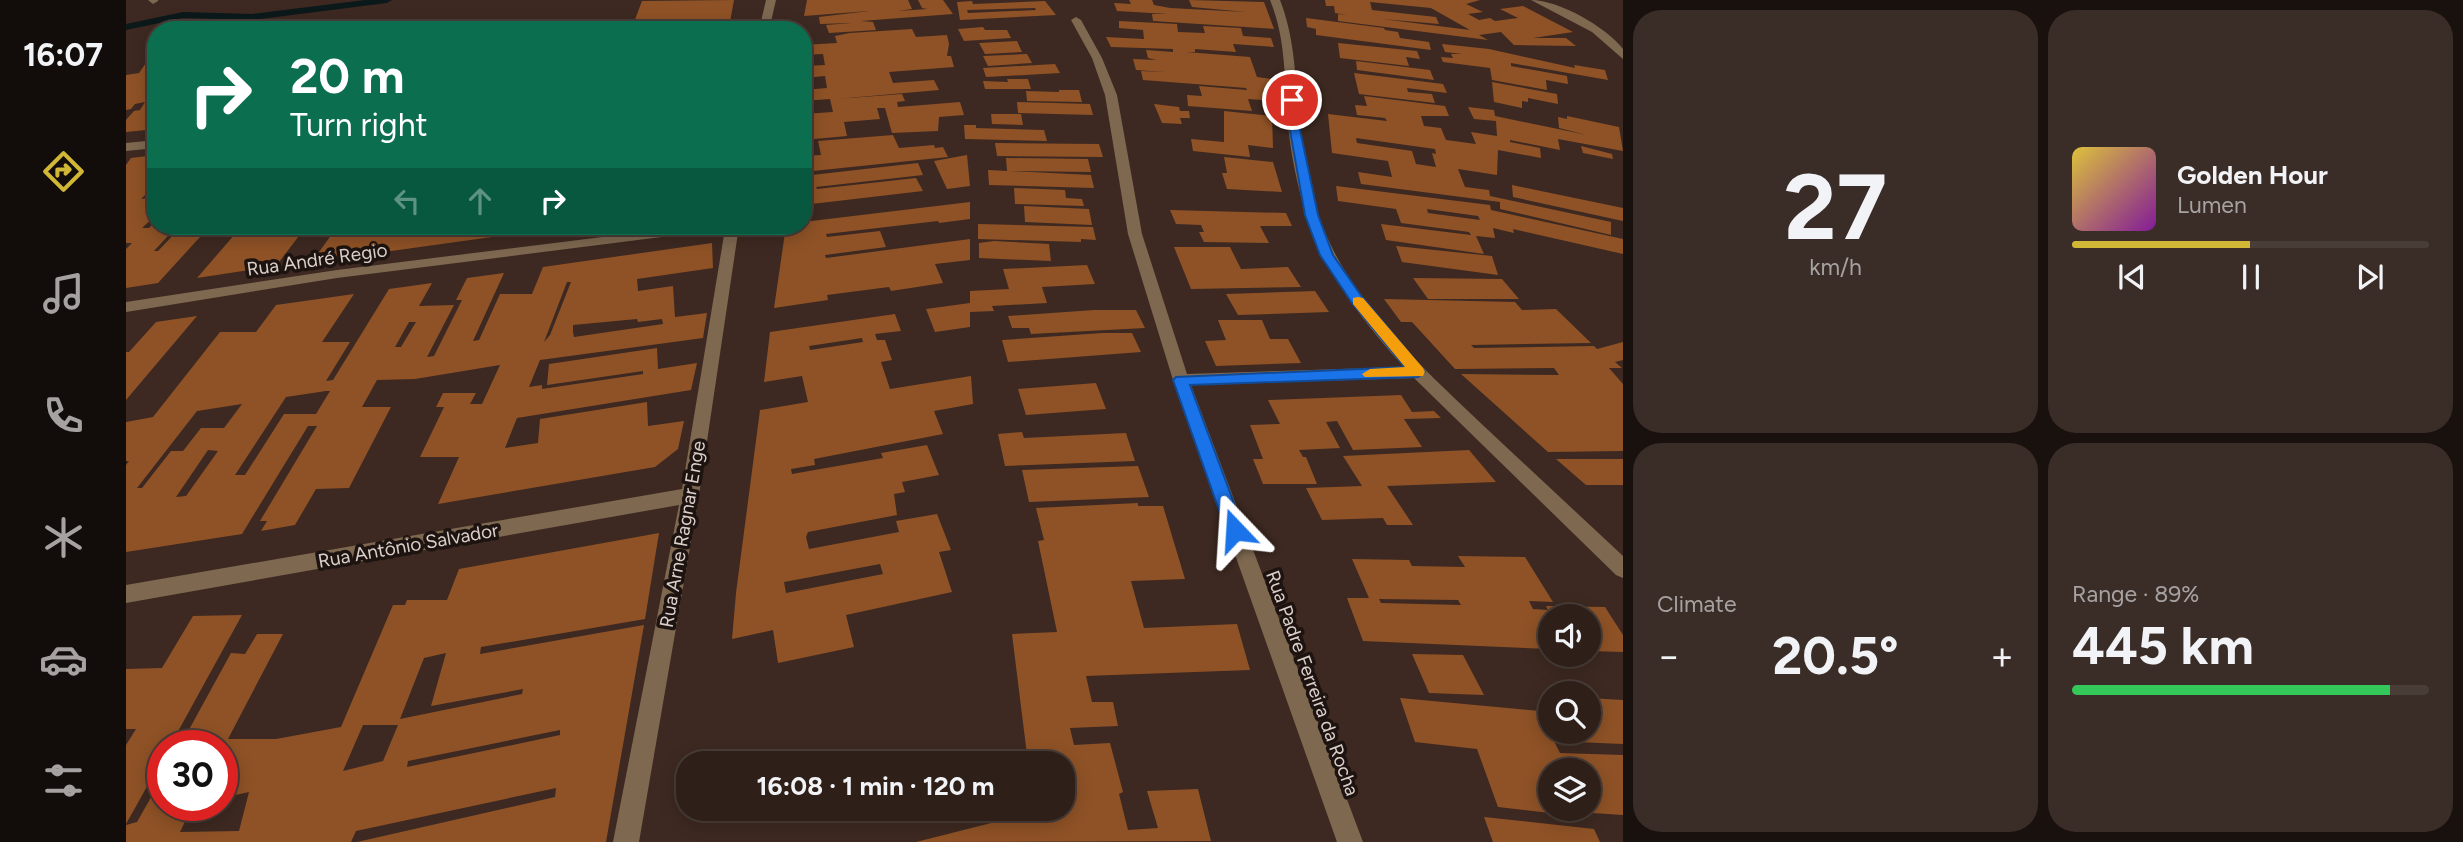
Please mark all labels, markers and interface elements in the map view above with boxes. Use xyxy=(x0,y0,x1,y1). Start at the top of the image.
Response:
text: 16:07 xyxy=(23,36,103,74)
text: 20 m xyxy=(290,46,405,105)
icon: right xyxy=(175,49,266,140)
pin xyxy=(1262,70,1322,130)
icon: arrive xyxy=(1273,81,1311,119)
text: Turn right xyxy=(290,106,428,144)
icon: directions xyxy=(39,147,88,196)
text: 27 xyxy=(1784,153,1887,262)
text: Golden Hour xyxy=(2177,159,2328,191)
icon: left xyxy=(388,182,426,220)
icon: ahead xyxy=(461,182,499,220)
icon: right xyxy=(534,182,572,220)
text: Lumen xyxy=(2177,191,2247,219)
street label: Rua André Regio xyxy=(245,238,389,281)
text: km/h xyxy=(1809,253,1862,281)
icon: previous xyxy=(2113,258,2151,296)
icon: pause xyxy=(2232,258,2270,296)
icon: next xyxy=(2351,258,2389,296)
icon: music xyxy=(39,269,88,318)
icon: phone xyxy=(39,391,88,440)
street label: Rua Arne Ragnar Enge xyxy=(655,439,710,629)
position arrow xyxy=(1198,493,1272,567)
icon: climate xyxy=(39,513,88,562)
street label: Rua Antônio Salvador xyxy=(316,518,501,573)
street label: Rua Padre Ferreira da Rocha xyxy=(1261,567,1364,799)
text: Range · 89% xyxy=(2072,580,2199,608)
text: Climate xyxy=(1657,590,1736,618)
map controls xyxy=(1538,604,1601,821)
button: sound xyxy=(1538,604,1601,667)
text: 445 km xyxy=(2072,615,2254,677)
text: 20.5° xyxy=(1772,625,1899,687)
text: − xyxy=(1657,633,1681,679)
text: + xyxy=(1990,633,2014,679)
icon: car xyxy=(39,635,88,684)
button: search xyxy=(1538,681,1601,744)
speed limit sign: 30 xyxy=(147,730,238,821)
icon: filters xyxy=(39,756,88,805)
button: layers xyxy=(1538,758,1601,821)
text: 16:08 · 1 min · 120 m xyxy=(756,770,995,802)

